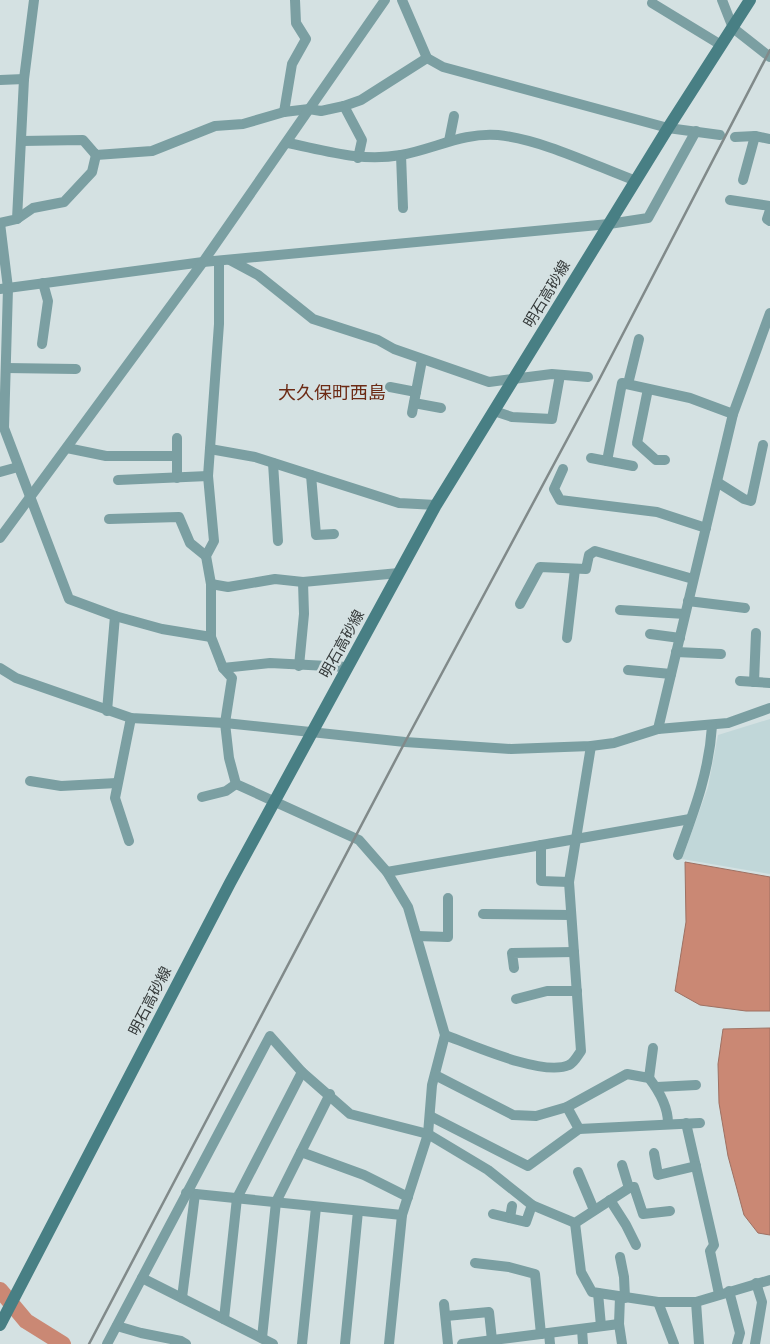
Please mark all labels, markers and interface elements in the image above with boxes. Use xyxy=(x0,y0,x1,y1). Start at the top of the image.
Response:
street label: 明石高砂線 xyxy=(520,257,574,331)
district label: 大久保町西島 xyxy=(278,382,386,404)
street label: 明石高砂線 xyxy=(316,607,368,681)
street label: 明石高砂線 xyxy=(125,963,175,1039)

